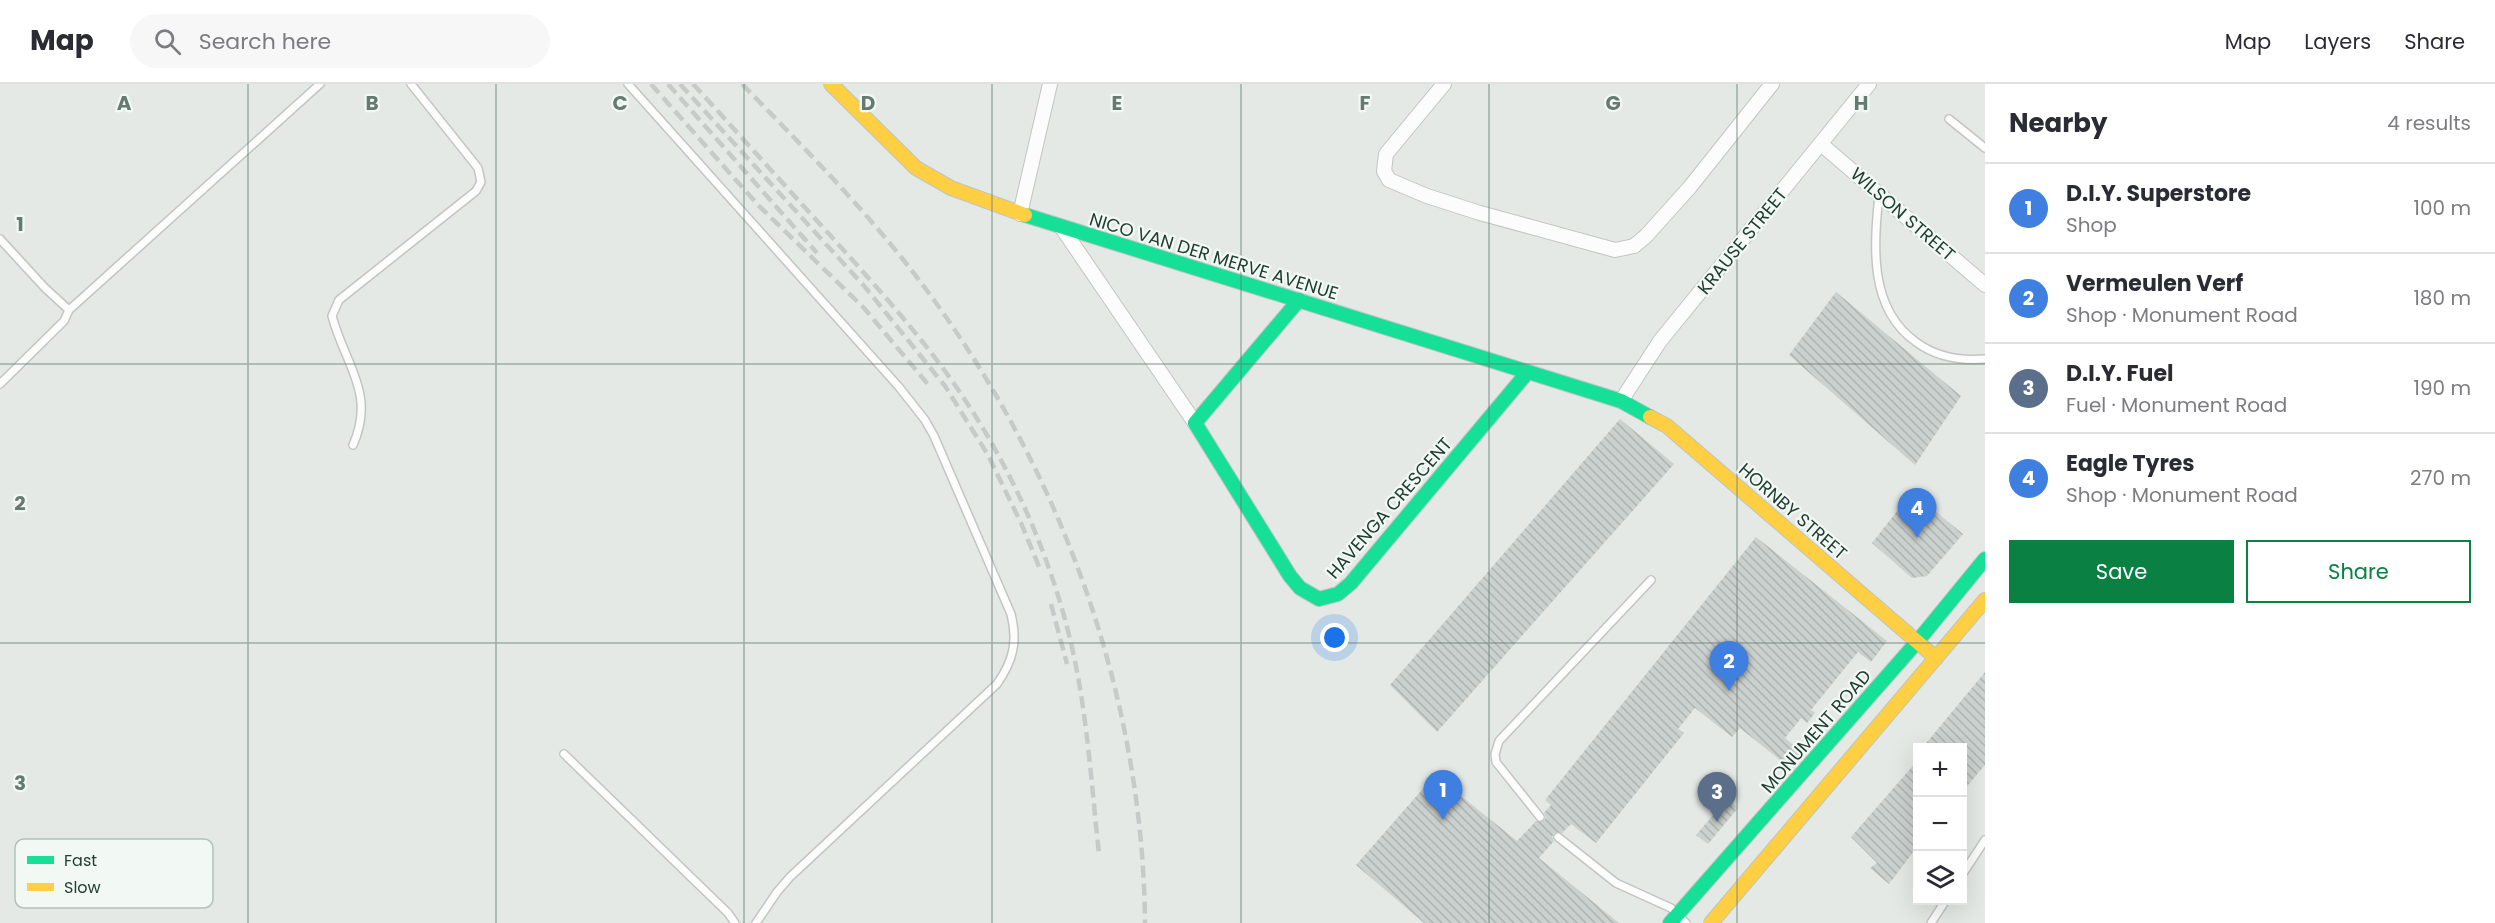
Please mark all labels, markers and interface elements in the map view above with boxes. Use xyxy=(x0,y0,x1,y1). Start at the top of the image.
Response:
search box xyxy=(130,14,550,68)
text: Map xyxy=(30,21,94,60)
icon: search xyxy=(151,25,184,58)
text: Search here xyxy=(199,26,331,57)
text: Map xyxy=(2225,27,2271,56)
text: Layers xyxy=(2304,27,2371,56)
text: Share xyxy=(2404,27,2465,56)
text: A xyxy=(117,89,132,117)
text: B xyxy=(365,89,379,117)
text: C xyxy=(612,89,628,117)
text: D xyxy=(861,89,875,117)
text: E xyxy=(1112,89,1122,117)
text: F xyxy=(1360,89,1371,117)
text: G xyxy=(1605,89,1621,117)
text: H xyxy=(1854,89,1868,117)
text: Nearby xyxy=(2009,105,2107,141)
text: 4 results xyxy=(2387,109,2471,137)
street label: WILSON STREET xyxy=(1845,161,1961,267)
text: D.I.Y. Superstore xyxy=(2066,178,2251,209)
street label: KRAUSE STREET xyxy=(1691,182,1793,299)
text: 1 xyxy=(2025,194,2032,222)
text: 100 m xyxy=(2414,194,2471,222)
street label: NICO VAN DER MERVE AVENUE xyxy=(1087,206,1341,306)
text: 1 xyxy=(16,210,24,238)
text: Shop xyxy=(2066,211,2117,239)
text: Vermeulen Verf xyxy=(2066,268,2243,299)
text: 2 xyxy=(2023,284,2034,312)
text: 180 m xyxy=(2413,284,2471,312)
text: Shop · Monument Road xyxy=(2066,301,2298,329)
text: D.I.Y. Fuel xyxy=(2066,358,2173,389)
text: 3 xyxy=(2022,374,2035,402)
text: 190 m xyxy=(2414,374,2471,402)
text: Fuel · Monument Road xyxy=(2066,391,2287,419)
street label: HAVENGA CRESCENT xyxy=(1321,432,1458,584)
text: Eagle Tyres xyxy=(2066,448,2195,479)
street label: HORNBY STREET xyxy=(1733,457,1853,565)
text: 4 xyxy=(2022,464,2035,492)
text: 270 m xyxy=(2410,464,2471,492)
text: Shop · Monument Road xyxy=(2066,481,2298,509)
pin: 4 xyxy=(1898,488,1936,538)
text: 2 xyxy=(14,489,26,517)
button: Save xyxy=(2009,540,2234,603)
button: Share xyxy=(2246,540,2471,603)
your location xyxy=(1320,623,1349,652)
pin: 2 xyxy=(1710,642,1748,691)
street label: MONUMENT ROAD xyxy=(1755,664,1877,798)
map controls xyxy=(1913,743,1967,905)
button: + xyxy=(1913,743,1967,797)
text: 3 xyxy=(14,769,26,797)
pin: 1 xyxy=(1424,770,1462,820)
pin: 3 xyxy=(1698,772,1736,822)
button: − xyxy=(1913,797,1967,851)
legend xyxy=(15,839,213,908)
text: Fast xyxy=(64,849,97,872)
button: layers xyxy=(1913,851,1967,905)
text: Slow xyxy=(64,876,101,899)

